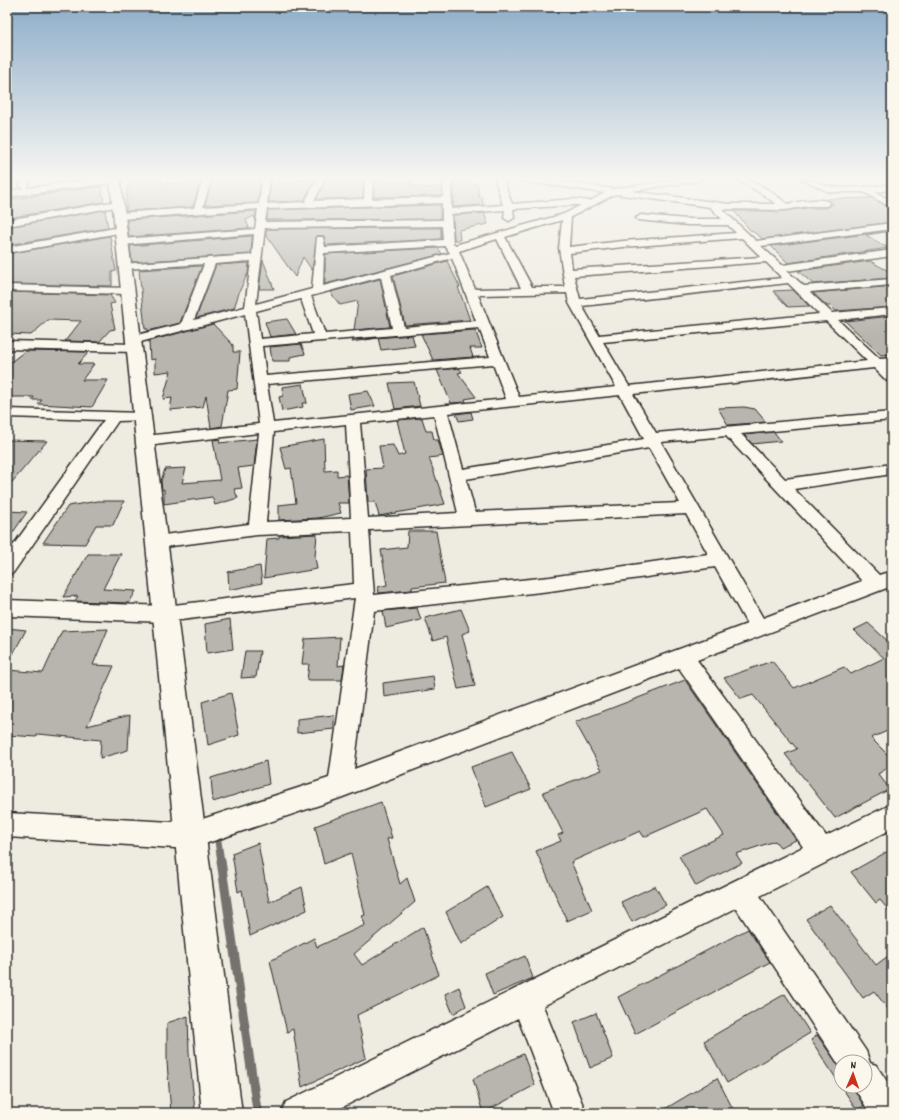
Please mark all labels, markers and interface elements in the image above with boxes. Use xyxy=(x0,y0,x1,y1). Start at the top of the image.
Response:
north arrow xyxy=(833,1054,873,1094)
text: N xyxy=(850,1058,857,1074)

